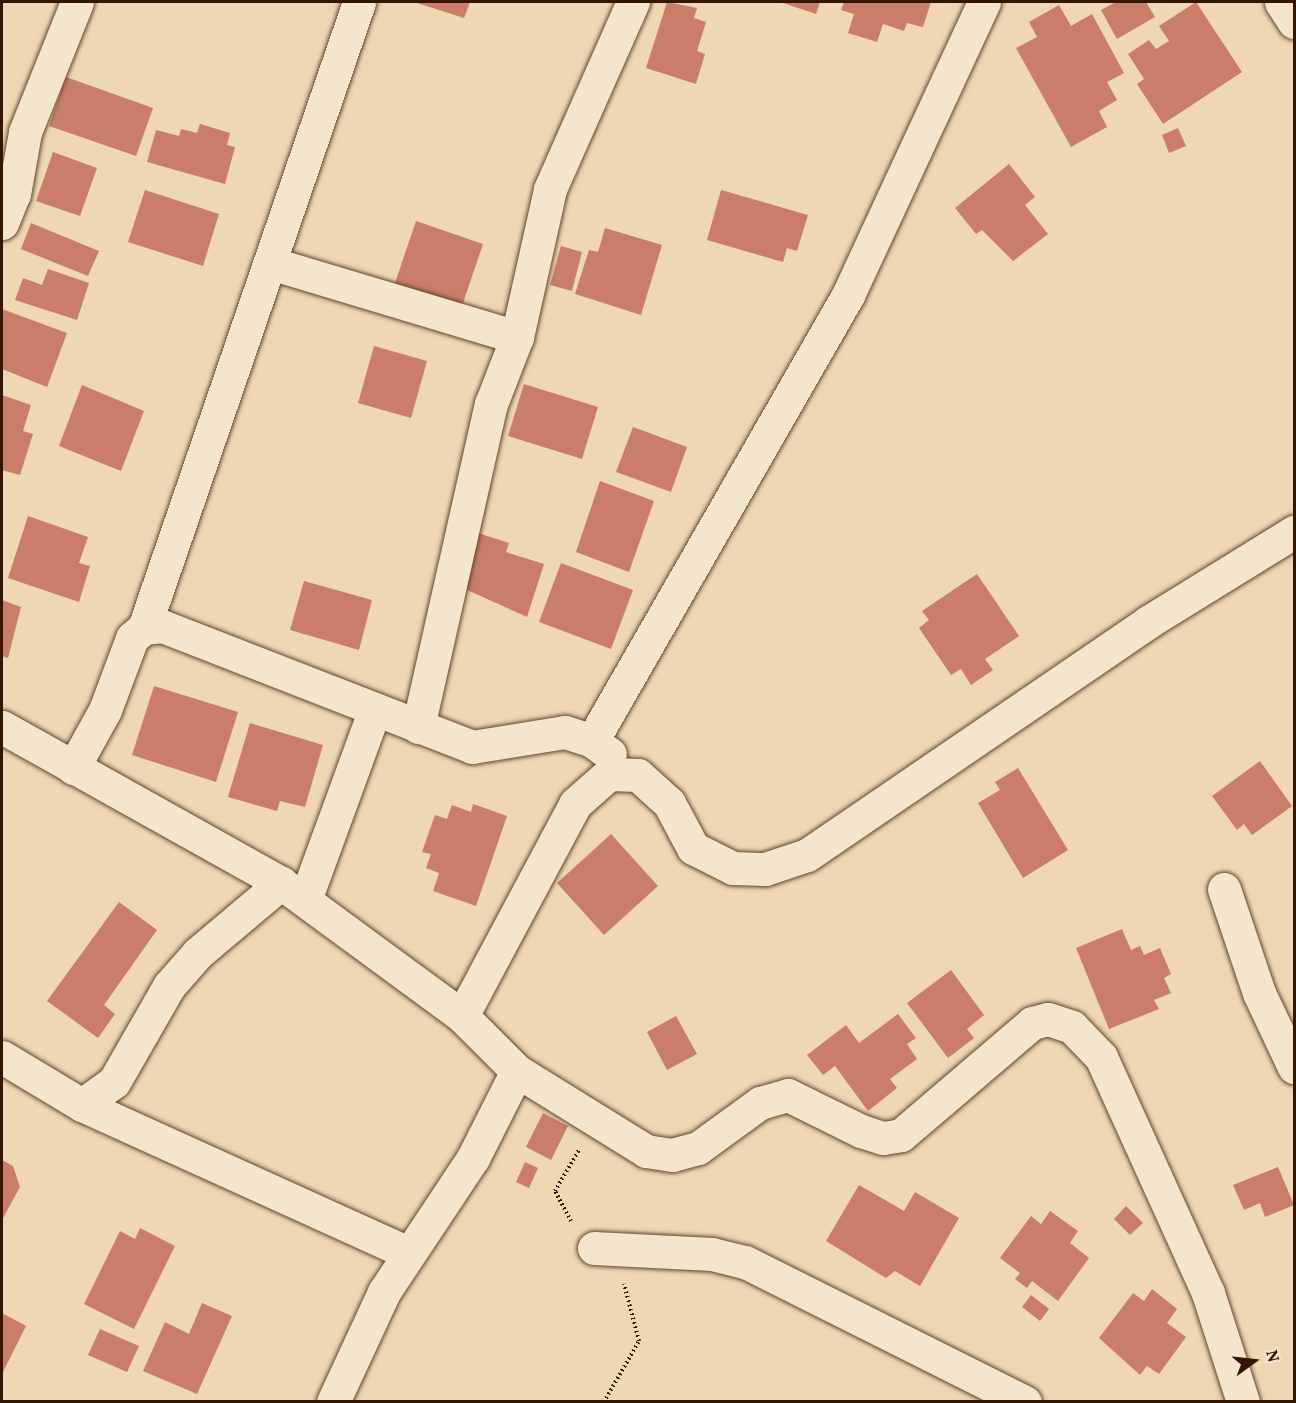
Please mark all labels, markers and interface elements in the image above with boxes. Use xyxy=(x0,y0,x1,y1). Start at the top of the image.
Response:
north arrow xyxy=(1224,1331,1284,1391)
text: N xyxy=(1259,1348,1284,1365)

